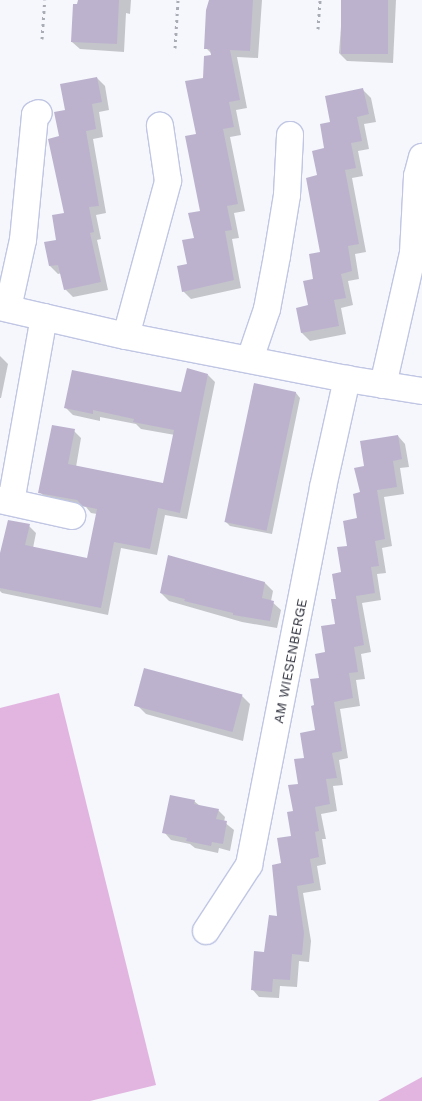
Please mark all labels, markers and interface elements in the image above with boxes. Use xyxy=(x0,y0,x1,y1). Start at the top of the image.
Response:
street label: AM WIESENBERGE xyxy=(270,597,310,725)

